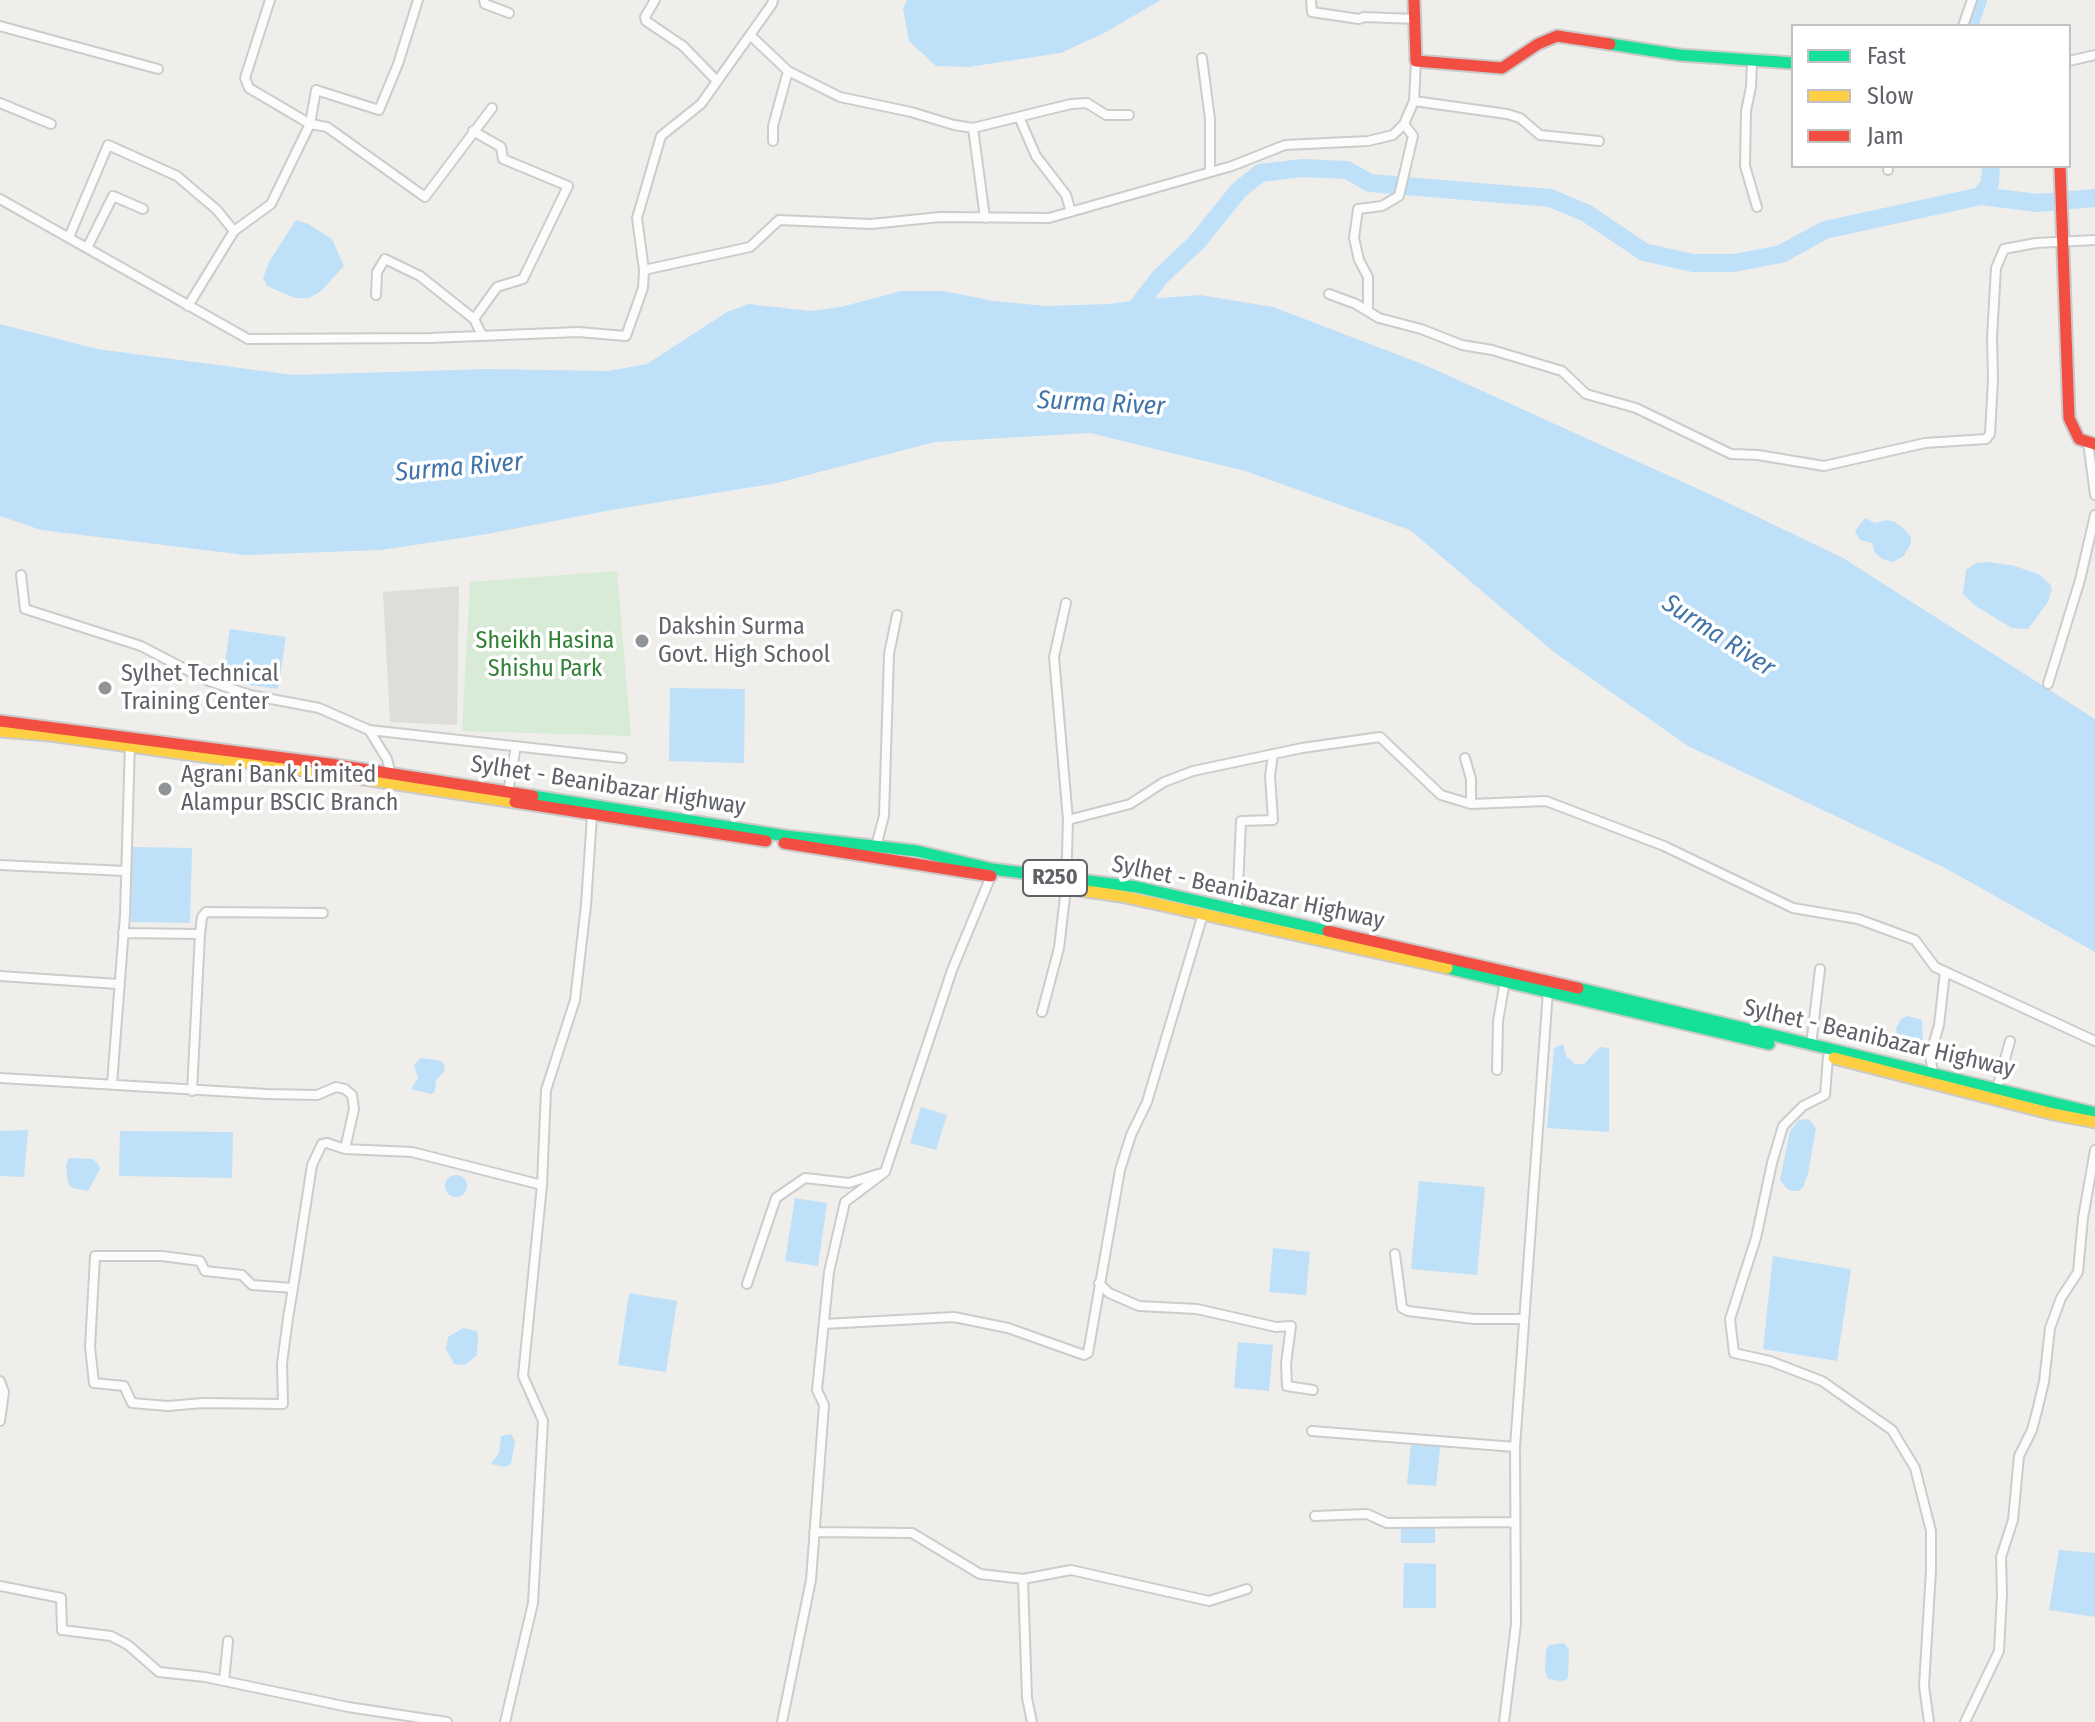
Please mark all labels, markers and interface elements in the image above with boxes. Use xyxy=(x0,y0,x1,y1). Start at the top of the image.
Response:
legend xyxy=(1791,24,2071,168)
text: Fast xyxy=(1867,42,1906,70)
text: Slow xyxy=(1867,82,1913,110)
text: Jam xyxy=(1867,122,1904,150)
water label: Surma River xyxy=(1036,385,1166,423)
water label: Surma River xyxy=(394,447,524,489)
water label: Surma River xyxy=(1656,588,1780,684)
place label: Dakshin Surma Govt. High School xyxy=(658,613,830,669)
park label: Sheikh Hasina Shishu Park xyxy=(476,627,614,683)
marker: Dakshin Surma Govt. High School xyxy=(633,632,651,650)
place label: Sylhet Technical Training Center xyxy=(121,660,279,716)
marker: Sylhet Technical Training Center xyxy=(96,679,114,697)
street label: Sylhet - Beanibazar Highway xyxy=(469,750,747,822)
place label: Agrani Bank Limited Alampur BSCIC Branch xyxy=(181,761,398,817)
marker: Agrani Bank Limited Alampur BSCIC Branch xyxy=(156,780,174,798)
street label: Sylhet - Beanibazar Highway xyxy=(1109,850,1387,936)
road number: R250 xyxy=(1023,860,1087,896)
street label: Sylhet - Beanibazar Highway xyxy=(1740,994,2018,1084)

